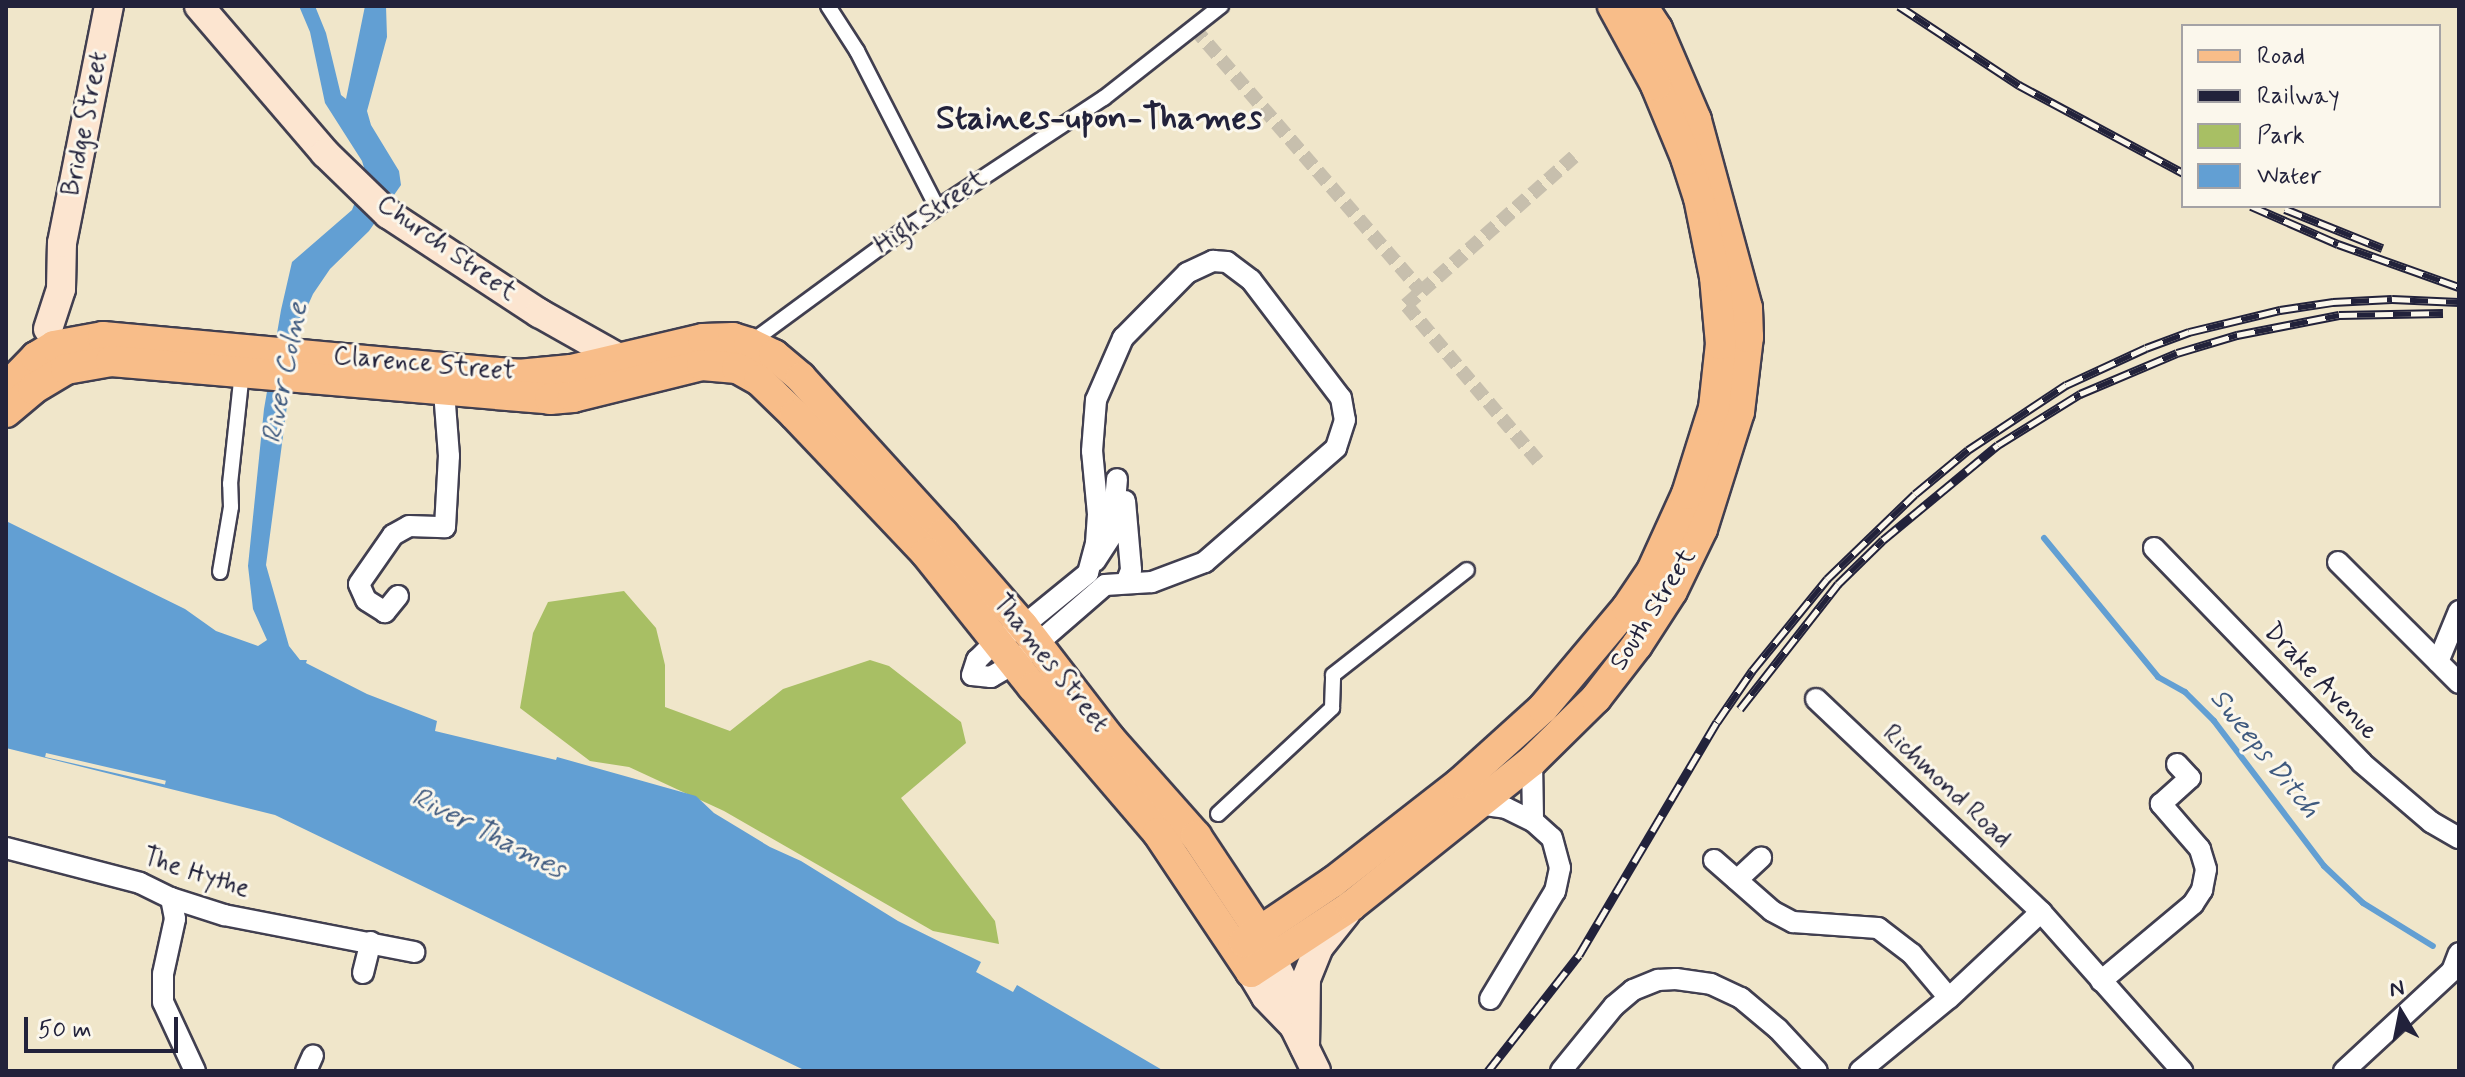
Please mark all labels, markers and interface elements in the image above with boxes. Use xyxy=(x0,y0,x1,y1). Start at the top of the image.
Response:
legend xyxy=(2181,24,2441,208)
text: Road xyxy=(2257,41,2305,72)
street label: Bridge Street xyxy=(56,47,116,201)
text: Railway xyxy=(2257,81,2340,112)
district label: Staines-upon-Thames xyxy=(936,99,1262,139)
text: Park xyxy=(2257,121,2305,152)
text: Water xyxy=(2257,161,2321,192)
street label: High Street xyxy=(869,164,993,262)
street label: Church Street xyxy=(370,189,522,309)
water label: River Colne xyxy=(256,300,316,446)
street label: Clarence Street xyxy=(333,342,515,388)
street label: South Street xyxy=(1604,543,1704,677)
street label: Thames Street xyxy=(984,587,1116,741)
street label: Drake Avenue xyxy=(2255,615,2385,749)
water label: Sweeps Ditch xyxy=(2202,683,2326,825)
street label: Richmond Road xyxy=(1875,719,2017,855)
water label: River Thames xyxy=(406,781,570,887)
street label: The Hythe xyxy=(138,842,254,906)
north arrow xyxy=(2361,973,2441,1053)
text: N xyxy=(2387,974,2406,1004)
scale bar xyxy=(28,1001,182,1051)
text: 50 m xyxy=(38,1015,92,1046)

